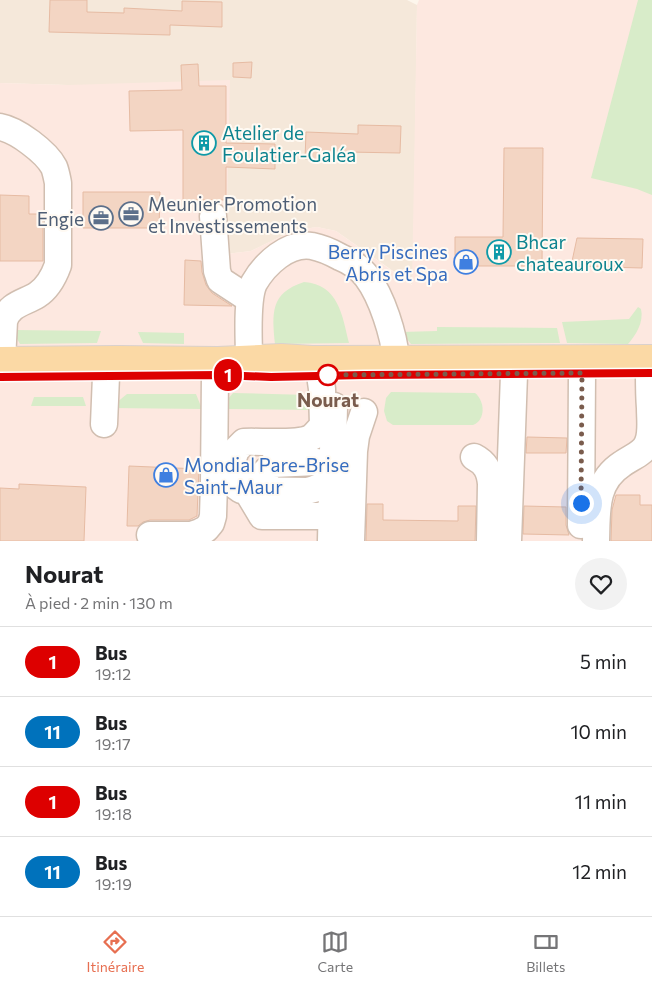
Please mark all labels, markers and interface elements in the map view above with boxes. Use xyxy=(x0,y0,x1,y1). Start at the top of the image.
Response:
place label: Atelier de Foulatier-Galéa xyxy=(222,121,356,166)
building icon: Atelier de Foulatier-Galéa xyxy=(191,130,217,156)
place label: Meunier Promotion et Investissements xyxy=(148,192,317,237)
office icon: Meunier Promotion et Investissements xyxy=(118,201,144,227)
office icon: Engie xyxy=(88,205,114,231)
place label: Engie xyxy=(37,207,84,230)
place label: Bhcar chateauroux xyxy=(516,230,624,275)
building icon: Bhcar chateauroux xyxy=(486,239,512,265)
place label: Berry Piscines Abris et Spa xyxy=(328,240,448,285)
shop icon: Berry Piscines Abris et Spa xyxy=(453,249,479,275)
line badge: 1 xyxy=(212,359,244,391)
text: 1 xyxy=(224,364,232,386)
marker: Nourat xyxy=(317,364,339,386)
place label: Nourat xyxy=(297,388,359,411)
place label: Mondial Pare-Brise Saint-Maur xyxy=(184,453,349,498)
shop icon: Mondial Pare-Brise Saint-Maur xyxy=(153,462,179,488)
your location xyxy=(569,491,594,516)
button: heart xyxy=(575,558,627,610)
text: Nourat xyxy=(25,559,103,588)
text: À pied · 2 min · 130 m xyxy=(25,593,173,612)
text: Bus xyxy=(95,641,127,664)
text: 5 min xyxy=(580,650,627,673)
text: 1 xyxy=(48,651,57,673)
text: 19:12 xyxy=(95,664,131,683)
text: Bus xyxy=(95,711,127,734)
text: 10 min xyxy=(570,720,627,743)
text: 11 xyxy=(44,721,61,743)
text: 19:17 xyxy=(95,734,131,753)
text: Bus xyxy=(95,781,127,804)
text: 11 min xyxy=(575,790,627,813)
text: 1 xyxy=(48,791,57,813)
text: 19:18 xyxy=(95,804,132,823)
text: Bus xyxy=(95,851,127,874)
text: 12 min xyxy=(572,860,627,883)
text: 11 xyxy=(44,861,61,883)
text: 19:19 xyxy=(95,874,132,893)
tab: Itinéraire xyxy=(87,928,144,975)
tab: Carte xyxy=(318,928,353,975)
tab: Billets xyxy=(526,928,565,975)

